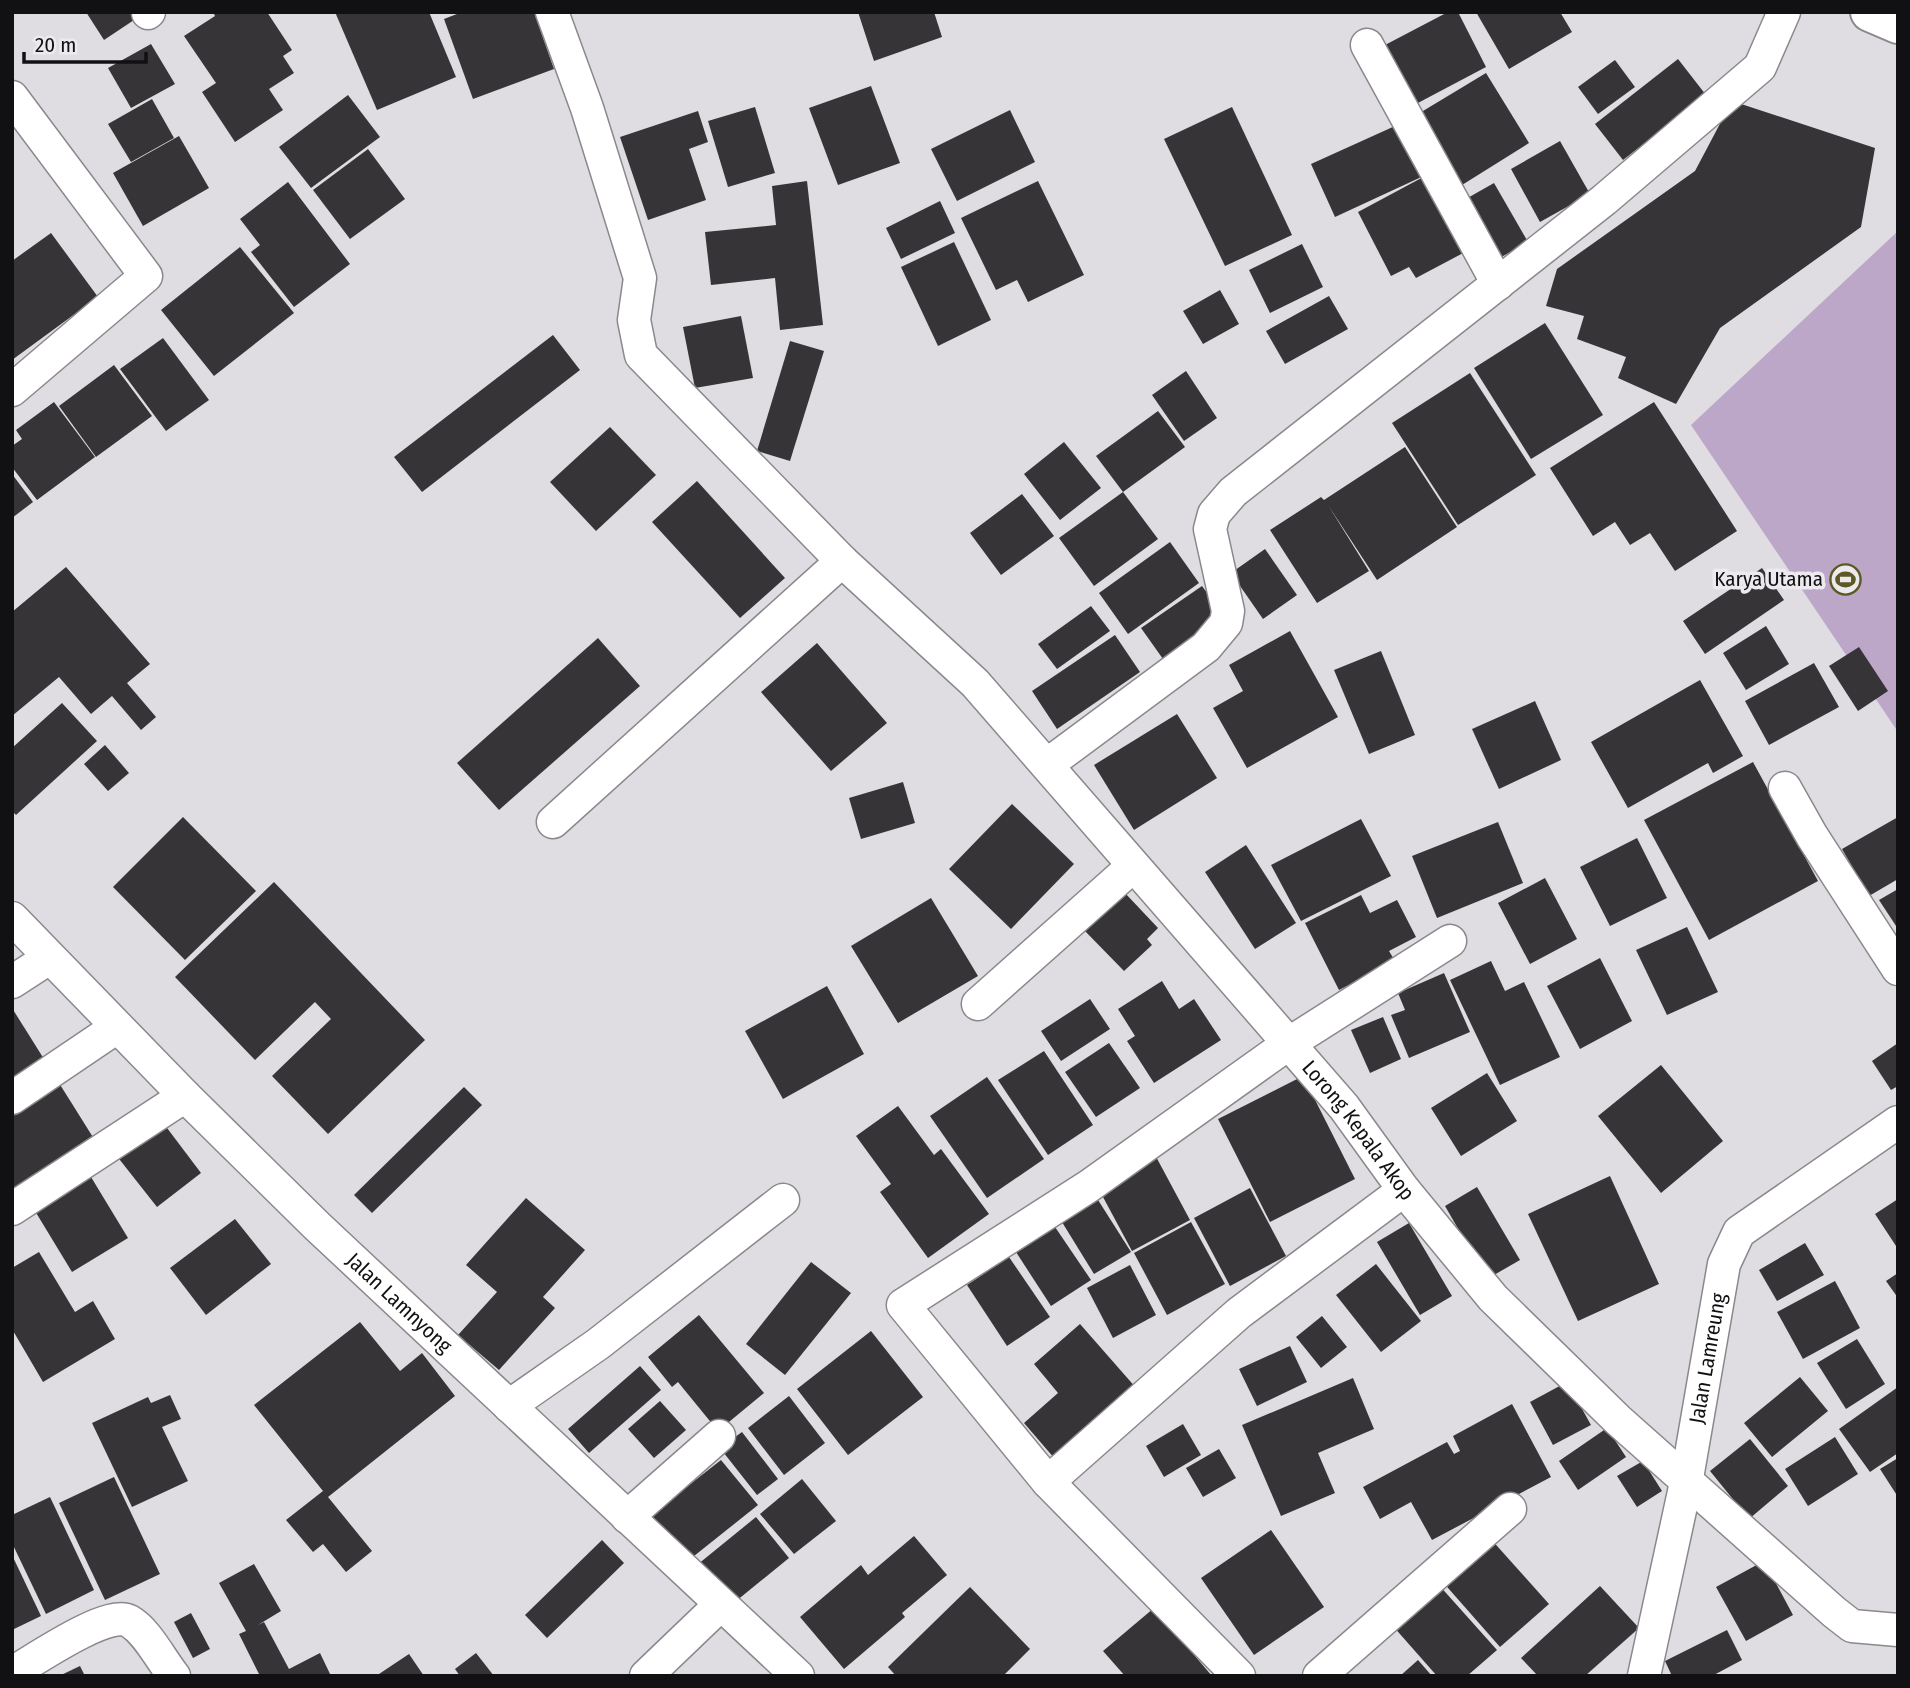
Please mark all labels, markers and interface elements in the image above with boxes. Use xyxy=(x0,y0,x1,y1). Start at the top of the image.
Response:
scale bar xyxy=(24,21,147,65)
text: 20 m xyxy=(35,32,76,58)
sports icon: Karya Utama xyxy=(1829,562,1863,596)
place label: Karya Utama xyxy=(1714,566,1823,592)
street label: Lorong Kepala Akop xyxy=(1296,1055,1420,1206)
street label: Jalan Lamnyong xyxy=(341,1247,458,1359)
street label: Jalan Lamreung xyxy=(1684,1291,1732,1426)

